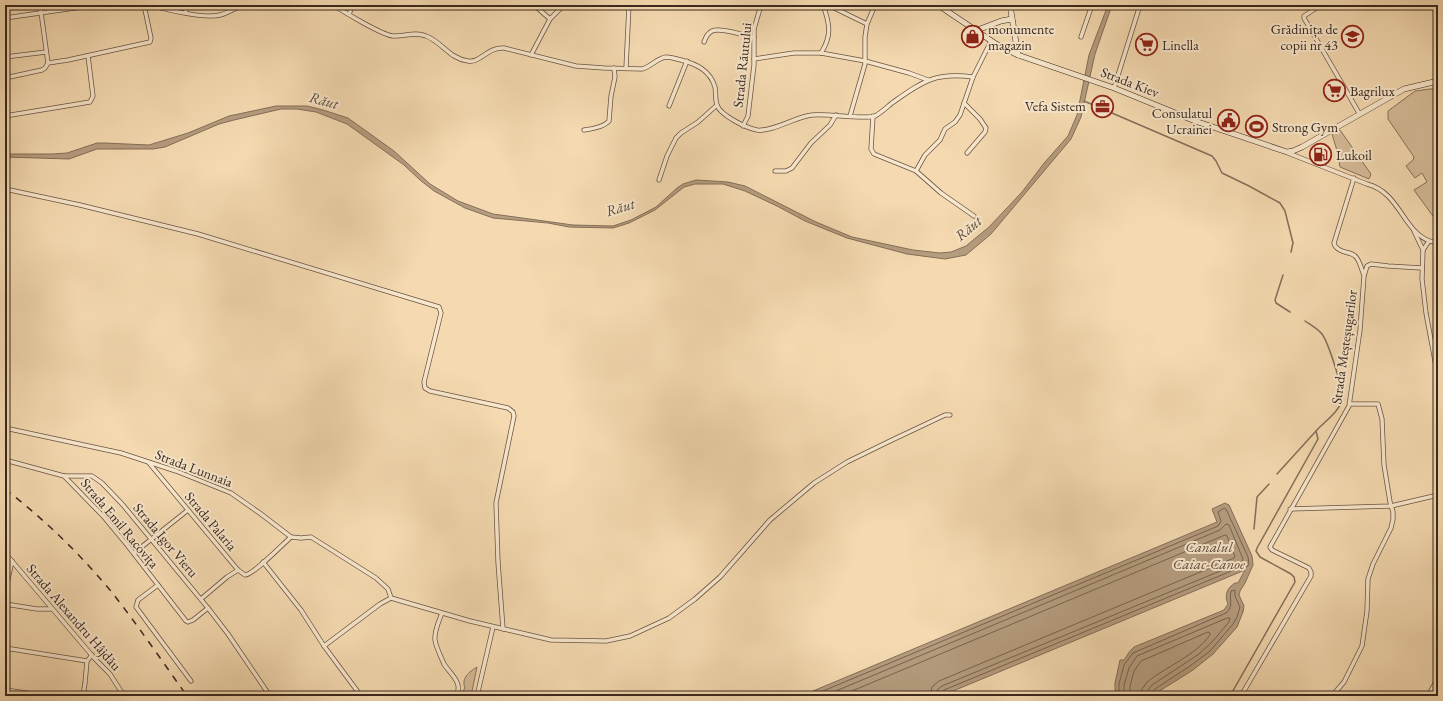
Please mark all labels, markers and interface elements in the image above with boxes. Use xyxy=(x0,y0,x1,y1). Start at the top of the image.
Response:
place label: monumente magazin xyxy=(988,20,1055,54)
place label: Grădinița de copii nr 43 xyxy=(1271,20,1339,54)
street label: Strada Răutului xyxy=(729,21,755,108)
shop icon: monumente magazin xyxy=(960,24,986,50)
school or university icon: Grădinița de copii nr 43 xyxy=(1340,24,1366,50)
supermarket icon: Linella xyxy=(1134,32,1160,58)
place label: Linella xyxy=(1162,36,1199,54)
street label: Strada Kiev xyxy=(1098,63,1163,102)
supermarket icon: Bagrilux xyxy=(1321,78,1347,104)
place label: Bagrilux xyxy=(1350,82,1395,100)
water label: Răut xyxy=(307,87,341,113)
office icon: Vefa Sistem xyxy=(1089,93,1115,119)
place label: Vefa Sistem xyxy=(1025,97,1086,115)
place label: Consulatul Ucrainei xyxy=(1152,104,1213,138)
public building icon: Consulatul Ucrainei xyxy=(1215,108,1241,134)
sports icon: Strong Gym xyxy=(1244,114,1270,140)
place label: Strong Gym xyxy=(1272,118,1338,136)
fuel station icon: Lukoil xyxy=(1308,142,1334,168)
place label: Lukoil xyxy=(1336,146,1372,164)
water label: Răut xyxy=(603,193,637,220)
water label: Răut xyxy=(951,211,986,245)
street label: Strada Meșteșugarilor xyxy=(1327,288,1361,405)
street label: Strada Lunnaia xyxy=(153,445,236,491)
street label: Strada Emil Racovița xyxy=(77,474,163,572)
street label: Strada Palaria xyxy=(181,488,241,555)
street label: Strada Igor Vieru xyxy=(130,499,203,581)
water label: Canalul Caiac-Canoe xyxy=(1173,537,1246,573)
street label: Strada Alexandru Hâjdău xyxy=(23,560,126,675)

